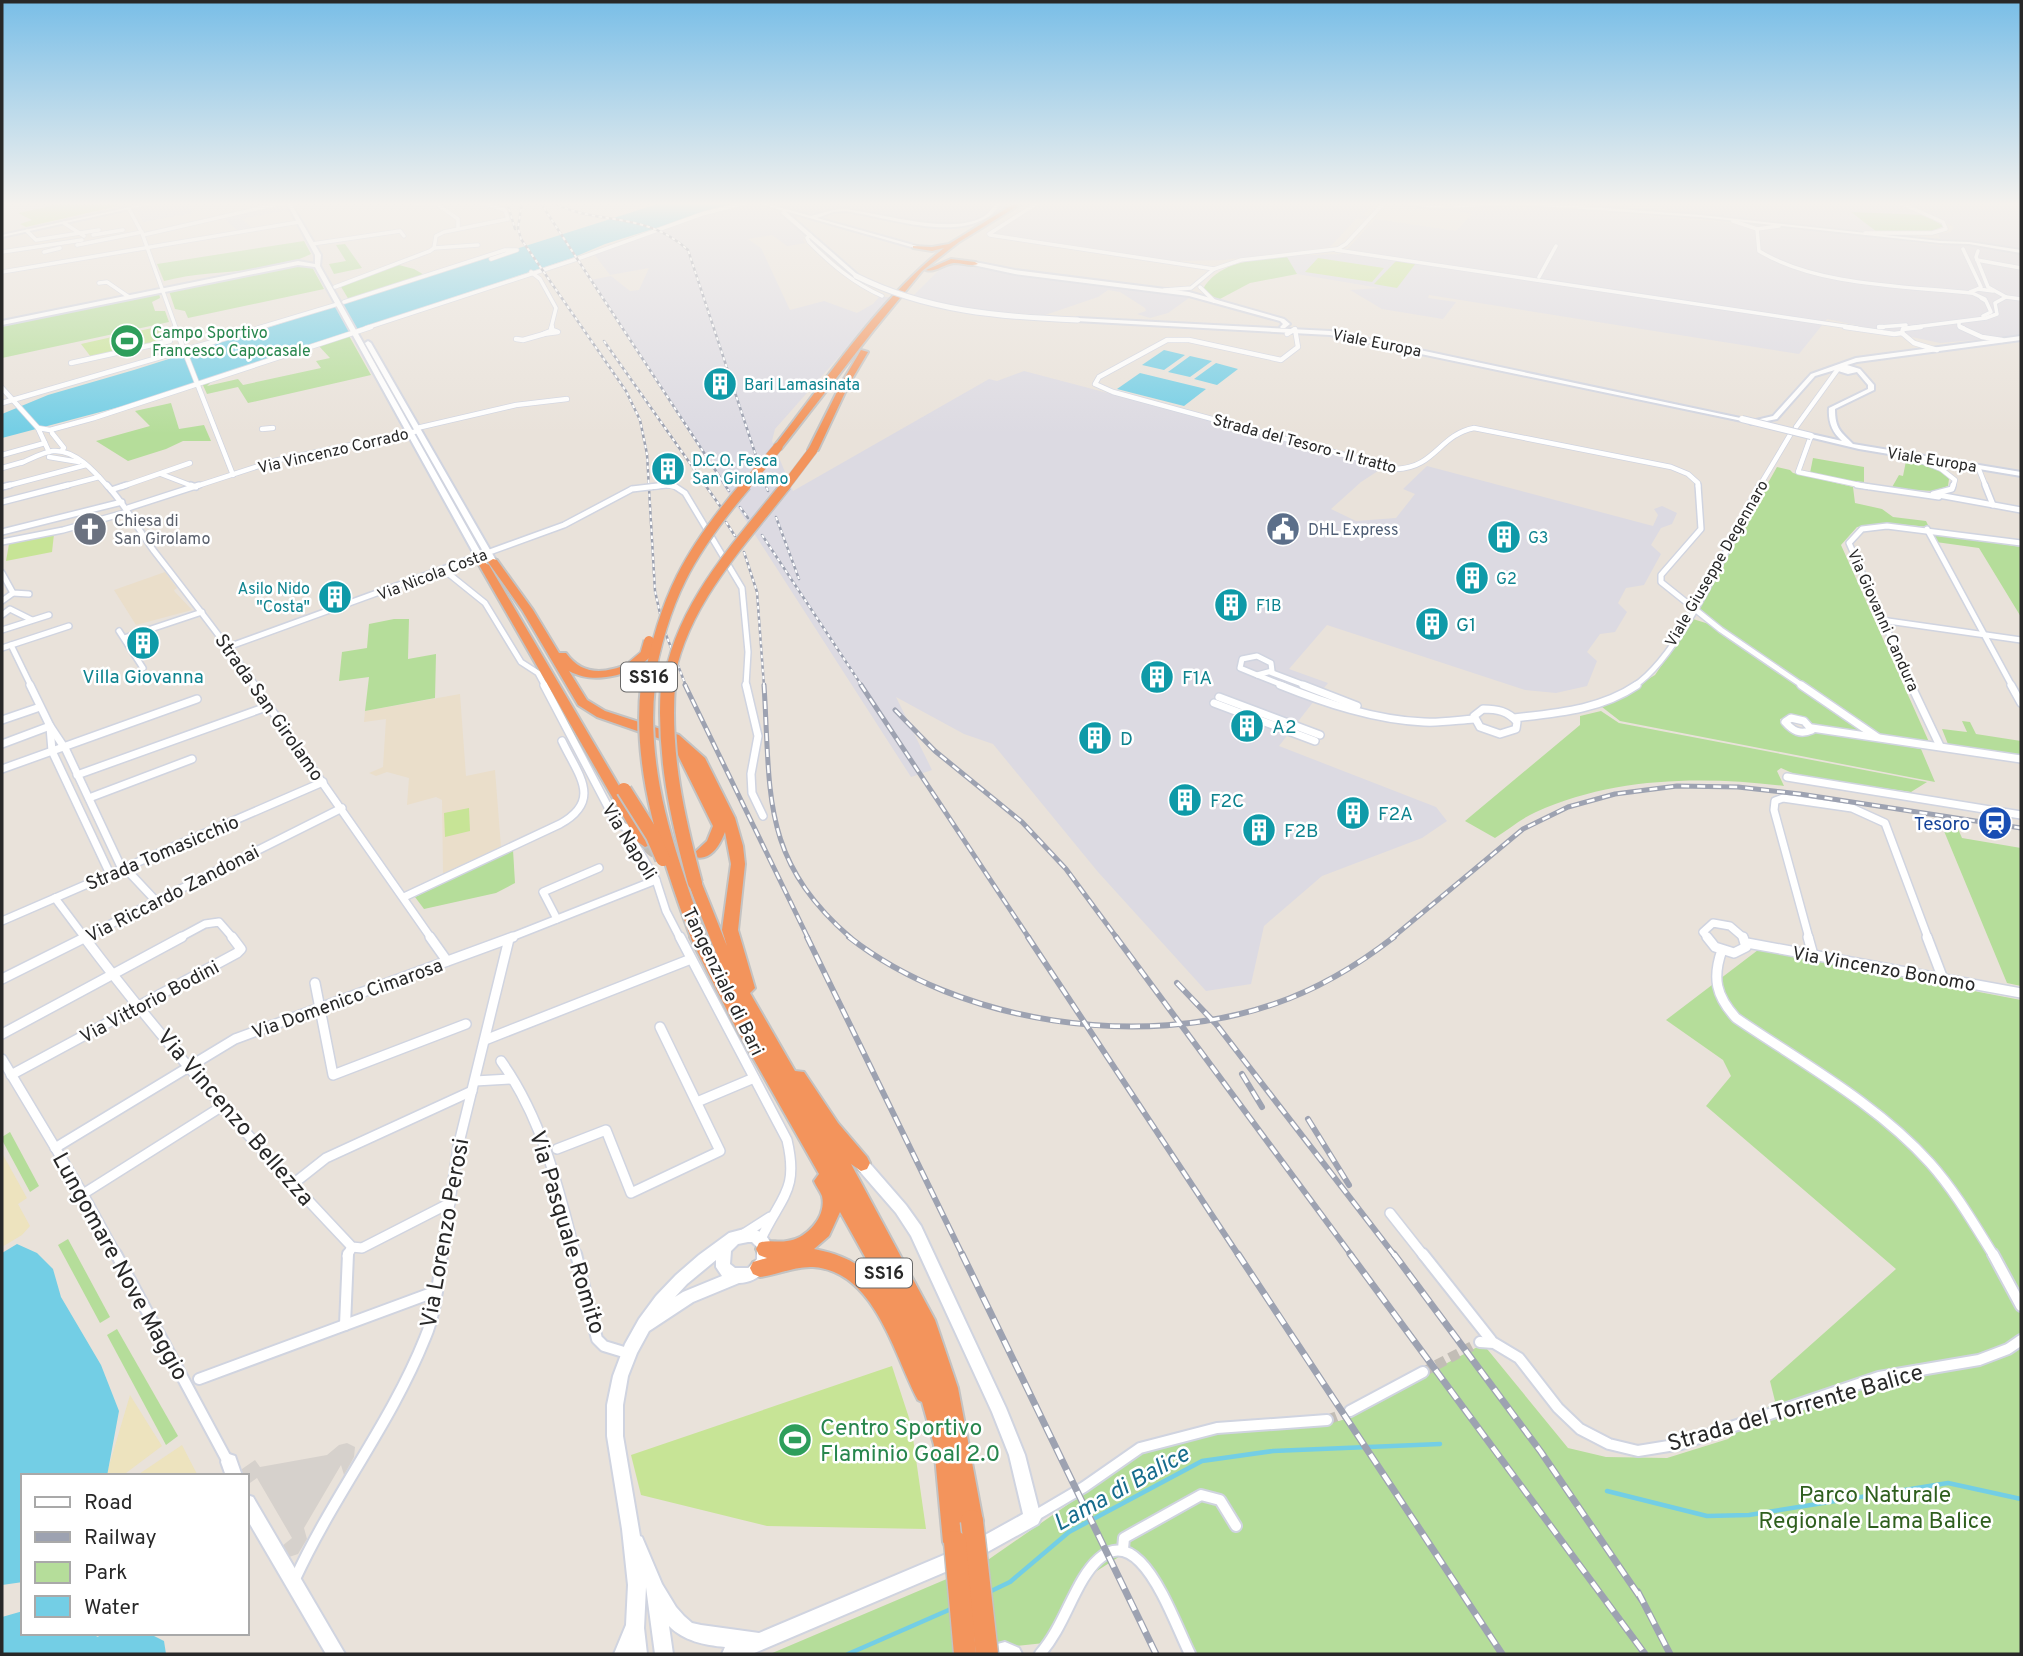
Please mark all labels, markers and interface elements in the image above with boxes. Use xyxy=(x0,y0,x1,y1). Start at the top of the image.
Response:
sports icon: Campo Sportivo Francesco Capocasale xyxy=(108,322,146,360)
place label: Campo Sportivo Francesco Capocasale xyxy=(152,324,311,362)
street label: Viale Europa xyxy=(1330,326,1423,362)
building icon: Bari Lamasinata xyxy=(701,365,739,403)
place label: Bari Lamasinata xyxy=(744,376,860,396)
street label: Strada del Tesoro - II tratto xyxy=(1210,411,1399,479)
street label: Via Vincenzo Corrado xyxy=(256,425,411,479)
street label: Viale Europa xyxy=(1885,444,1978,478)
building icon: D.C.O. Fesca San Girolamo xyxy=(649,450,687,488)
place label: D.C.O. Fesca San Girolamo xyxy=(692,452,788,490)
street label: Viale Giuseppe Degennaro xyxy=(1662,477,1774,651)
church icon: Chiesa di San Girolamo xyxy=(71,510,109,548)
public building icon: DHL Express xyxy=(1264,510,1302,548)
place label: Chiesa di San Girolamo xyxy=(114,512,210,550)
building icon: G3 xyxy=(1485,518,1523,556)
place label: DHL Express xyxy=(1308,521,1399,541)
place label: G3 xyxy=(1528,529,1548,549)
street label: Via Nicola Costa xyxy=(375,546,491,606)
street label: Via Giovanni Candura xyxy=(1842,546,1923,695)
building icon: G2 xyxy=(1453,559,1491,597)
place label: G2 xyxy=(1496,570,1517,590)
building icon: Asilo Nido "Costa" xyxy=(316,578,354,616)
place label: Asilo Nido "Costa" xyxy=(237,580,310,618)
building icon: F1B xyxy=(1212,586,1250,624)
place label: F1B xyxy=(1256,597,1281,617)
building icon: G1 xyxy=(1413,605,1451,643)
place label: G1 xyxy=(1456,614,1476,638)
building icon: Villa Giovanna xyxy=(124,624,162,662)
street label: Strada San Girolamo xyxy=(209,630,328,786)
building icon: F1A xyxy=(1138,658,1176,696)
road number: SS16 xyxy=(621,662,677,692)
place label: Villa Giovanna xyxy=(82,666,204,690)
place label: F1A xyxy=(1182,667,1212,691)
building icon: A2 xyxy=(1228,707,1266,745)
place label: A2 xyxy=(1272,716,1297,740)
building icon: D xyxy=(1076,719,1114,757)
place label: D xyxy=(1120,728,1133,752)
building icon: F2C xyxy=(1166,781,1204,819)
place label: F2C xyxy=(1210,790,1244,814)
building icon: F2A xyxy=(1334,794,1372,832)
street label: Via Napoli xyxy=(595,799,661,885)
place label: F2A xyxy=(1378,803,1413,827)
station icon: Tesoro xyxy=(1976,804,2014,842)
street label: Strada Tomasicchio xyxy=(82,811,243,897)
building icon: F2B xyxy=(1240,811,1278,849)
place label: Tesoro xyxy=(1914,813,1970,837)
place label: F2B xyxy=(1284,820,1319,844)
street label: Via Riccardo Zandonai xyxy=(82,841,264,949)
street label: Tangenziale di Bari xyxy=(676,904,768,1060)
street label: Via Vincenzo Bonomo xyxy=(1790,942,1977,998)
street label: Via Domenico Cimarosa xyxy=(249,954,446,1046)
street label: Via Vittorio Bodini xyxy=(76,956,224,1050)
street label: Via Vincenzo Bellezza xyxy=(149,1024,319,1213)
street label: Via Pasquale Romito xyxy=(521,1128,610,1338)
street label: Via Lorenzo Perosi xyxy=(415,1136,477,1331)
street label: Lungomare Nove Maggio xyxy=(44,1148,194,1386)
road number: SS16 xyxy=(856,1258,912,1288)
street label: Strada del Torrente Balice xyxy=(1665,1359,1927,1460)
place label: Centro Sportivo Flaminio Goal 2.0 xyxy=(820,1415,1000,1470)
sports icon: Centro Sportivo Flaminio Goal 2.0 xyxy=(776,1421,814,1459)
water label: Lama di Balice xyxy=(1049,1440,1196,1539)
legend xyxy=(21,1474,248,1635)
park label: Parco Naturale Regionale Lama Balice xyxy=(1758,1482,1992,1537)
text: Road xyxy=(84,1490,133,1517)
text: Railway xyxy=(84,1525,157,1552)
text: Park xyxy=(84,1560,127,1587)
text: Water xyxy=(84,1595,139,1622)

